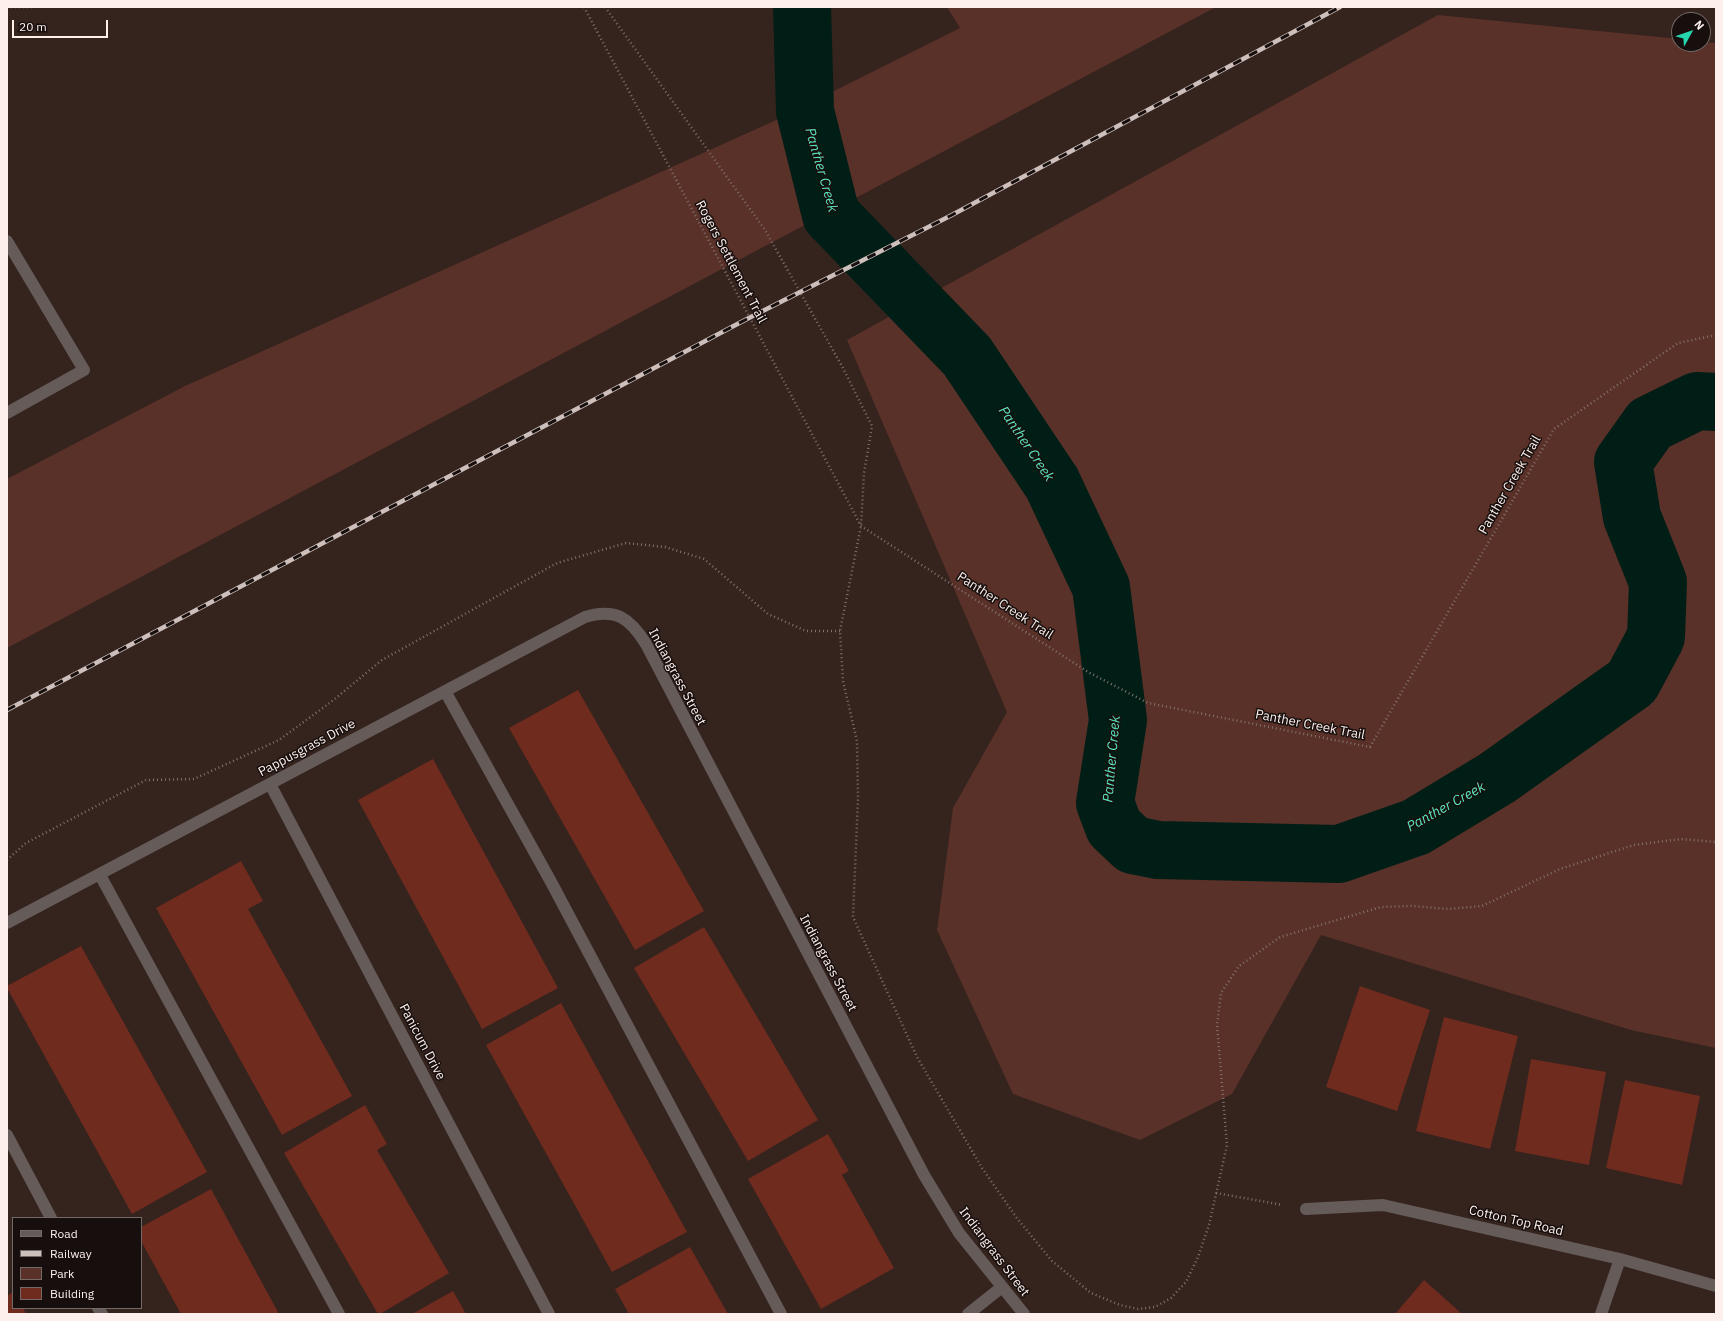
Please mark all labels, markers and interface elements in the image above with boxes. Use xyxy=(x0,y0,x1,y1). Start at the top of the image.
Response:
scale bar xyxy=(14,12,110,38)
north arrow xyxy=(1671,12,1711,52)
text: N xyxy=(1692,17,1707,32)
text: 20 m xyxy=(19,19,47,34)
water label: Panther Creek xyxy=(801,126,841,214)
street label: Rogers Settlement Trail xyxy=(692,198,770,326)
water label: Panther Creek xyxy=(995,403,1057,485)
street label: Panther Creek Trail xyxy=(1475,433,1545,537)
street label: Panther Creek Trail xyxy=(954,569,1056,643)
street label: Indiangrass Street xyxy=(645,626,709,728)
street label: Panther Creek Trail xyxy=(1254,707,1366,743)
water label: Panther Creek xyxy=(1100,715,1124,803)
street label: Pappusgrass Drive xyxy=(256,716,358,780)
water label: Panther Creek xyxy=(1404,779,1488,835)
street label: Indiangrass Street xyxy=(796,912,860,1014)
street label: Panicum Drive xyxy=(395,1001,449,1083)
street label: Cotton Top Road xyxy=(1467,1203,1565,1239)
street label: Indiangrass Street xyxy=(955,1204,1033,1300)
legend xyxy=(12,1217,142,1309)
text: Road xyxy=(50,1226,78,1241)
text: Railway xyxy=(50,1246,92,1261)
text: Park xyxy=(50,1266,74,1281)
text: Building xyxy=(50,1286,94,1301)

